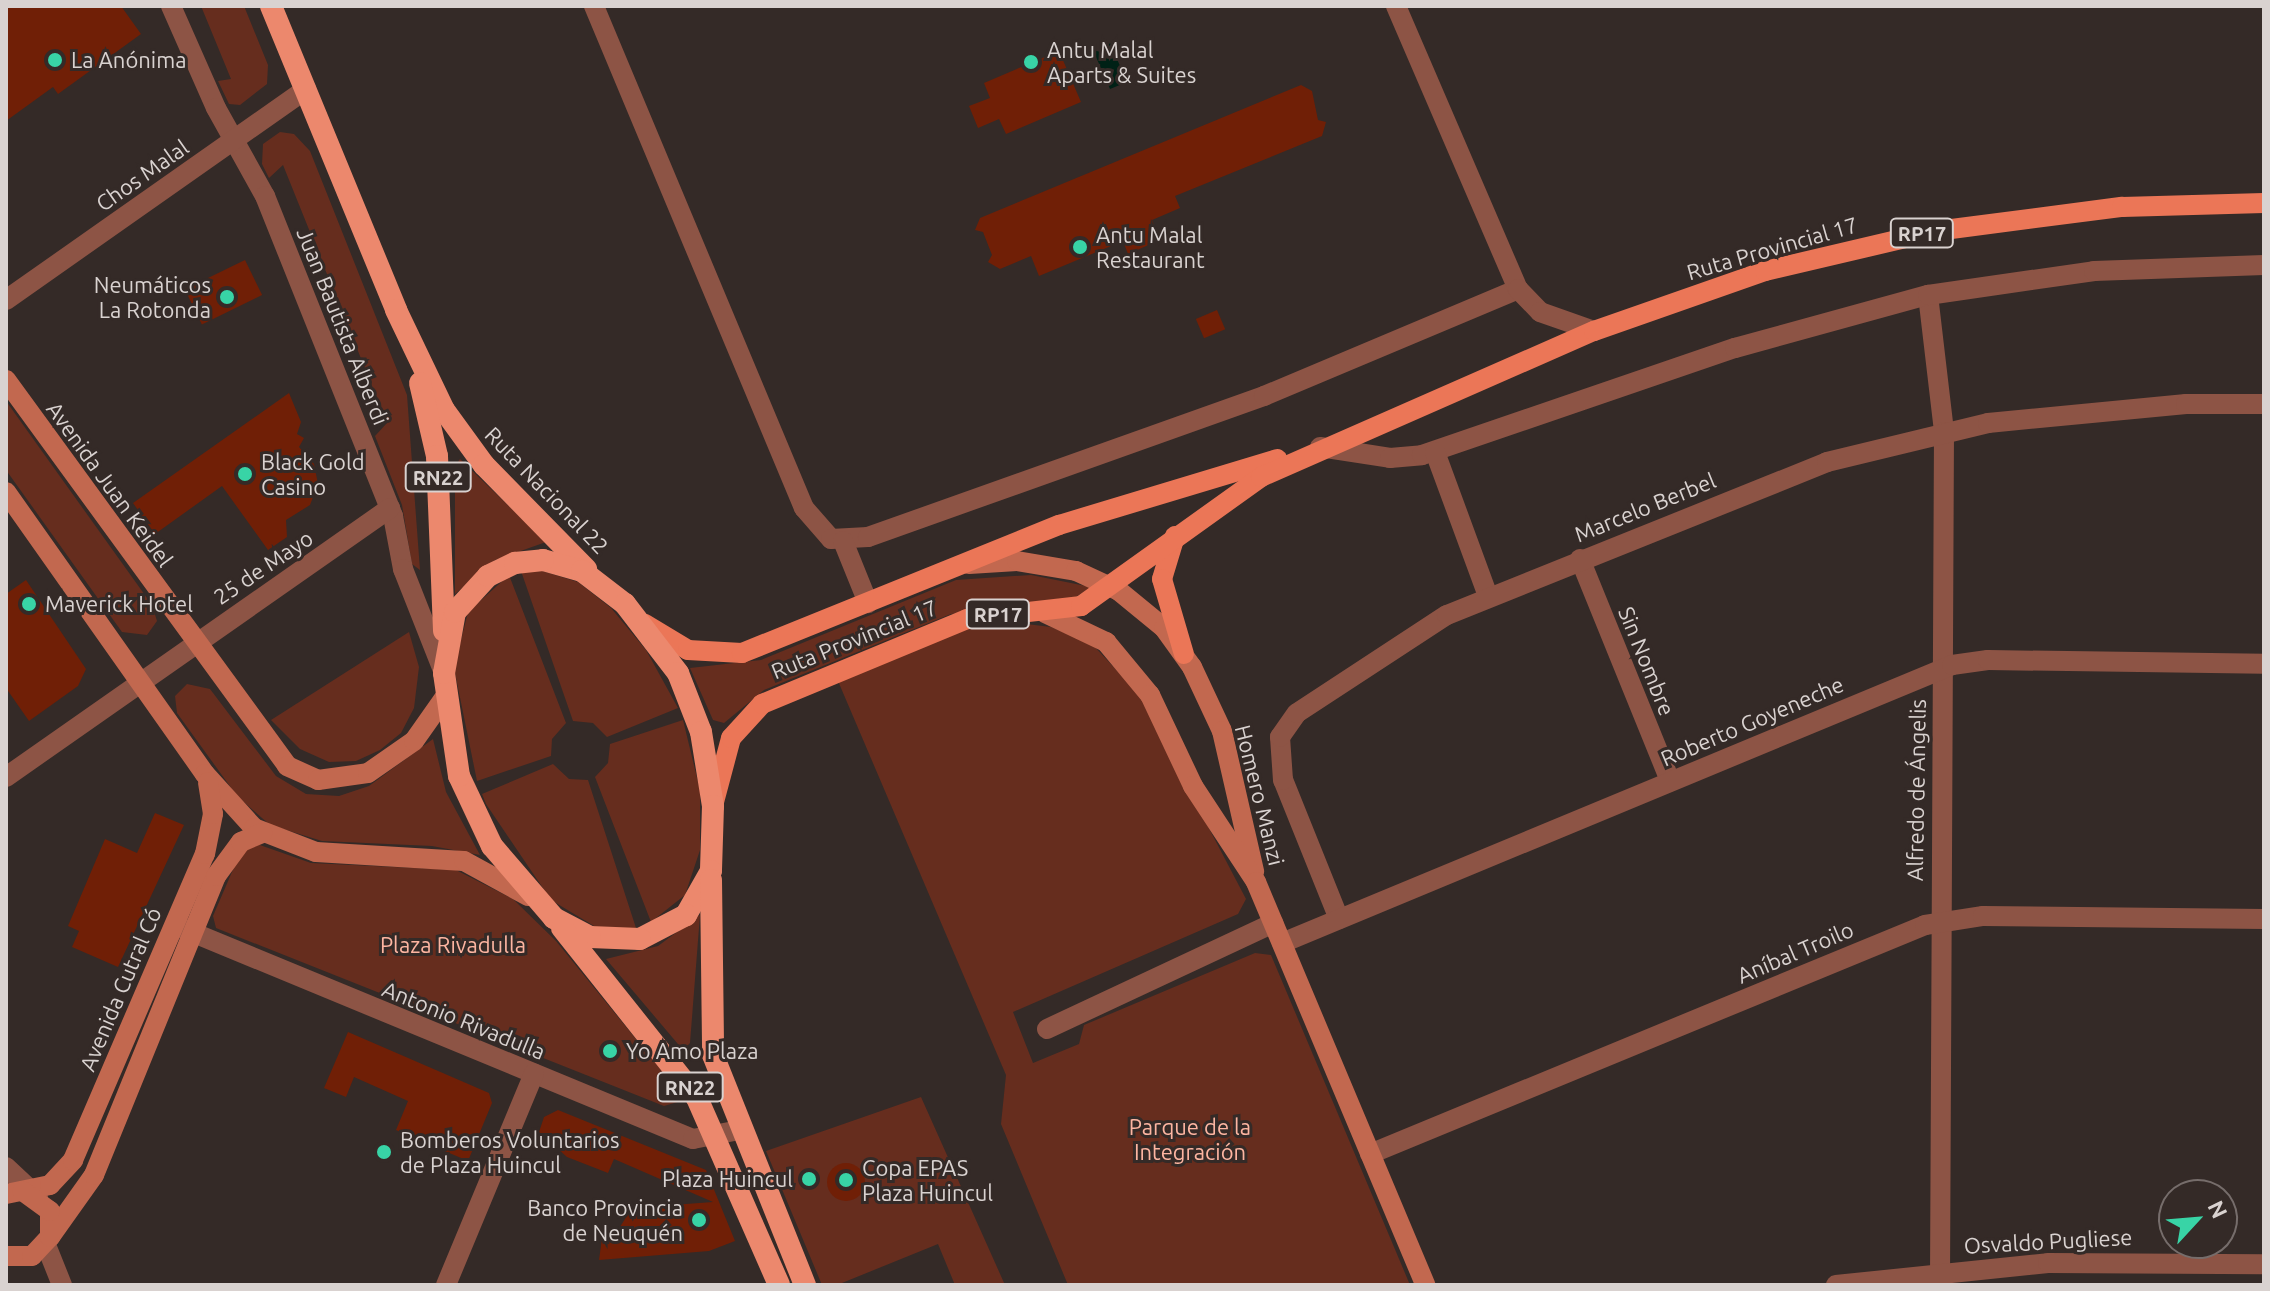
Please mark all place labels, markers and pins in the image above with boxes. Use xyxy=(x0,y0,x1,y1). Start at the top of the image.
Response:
place label: Antu Malal Aparts & Suites xyxy=(1047,36,1196,88)
place label: La Anónima xyxy=(71,47,186,73)
marker: La Anónima xyxy=(46,51,64,69)
marker: Antu Malal Aparts & Suites xyxy=(1022,53,1040,71)
place label: Antu Malal Restaurant xyxy=(1096,221,1205,272)
marker: Antu Malal Restaurant xyxy=(1071,238,1089,256)
place label: Neumáticos La Rotonda xyxy=(94,271,211,322)
marker: Neumáticos La Rotonda xyxy=(218,288,236,306)
place label: Black Gold Casino xyxy=(261,448,365,500)
marker: Black Gold Casino xyxy=(236,465,254,483)
place label: Maverick Hotel xyxy=(45,591,193,617)
marker: Maverick Hotel xyxy=(20,595,38,613)
place label: Yo Amo Plaza xyxy=(626,1038,759,1064)
marker: Yo Amo Plaza xyxy=(601,1042,619,1060)
place label: Bomberos Voluntarios de Plaza Huincul xyxy=(400,1126,620,1178)
marker: Bomberos Voluntarios de Plaza Huincul xyxy=(375,1143,393,1161)
place label: Copa EPAS Plaza Huincul xyxy=(862,1154,993,1206)
place label: Plaza Huincul xyxy=(662,1166,793,1192)
marker: Plaza Huincul xyxy=(800,1170,818,1188)
marker: Copa EPAS Plaza Huincul xyxy=(837,1171,855,1189)
place label: Banco Provincia de Neuquén xyxy=(527,1194,683,1246)
marker: Banco Provincia de Neuquén xyxy=(690,1211,708,1229)

